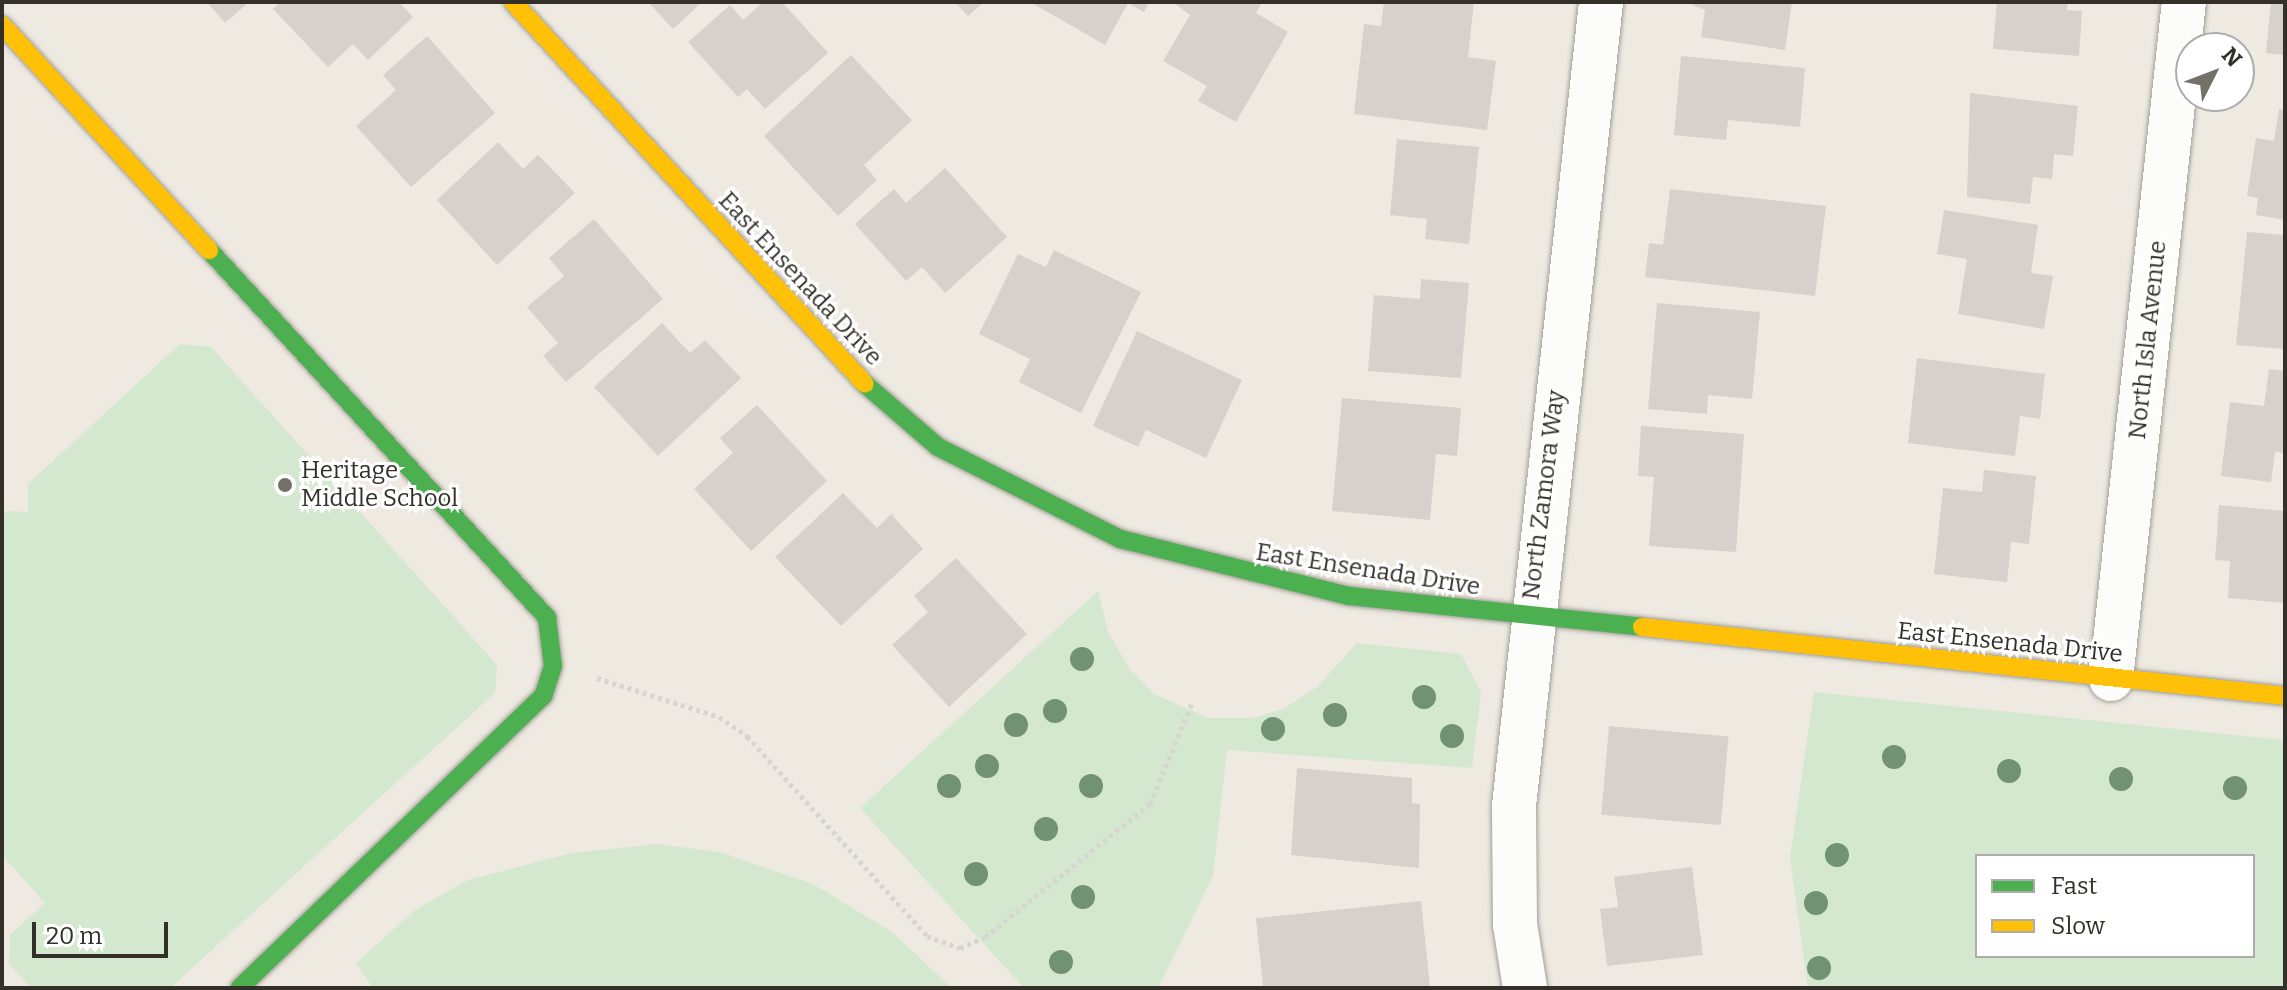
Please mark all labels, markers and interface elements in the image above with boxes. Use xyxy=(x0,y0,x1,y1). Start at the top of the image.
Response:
north arrow xyxy=(2175,32,2255,112)
text: N xyxy=(2216,42,2247,72)
street label: East Ensenada Drive xyxy=(712,186,888,372)
street label: North Isla Avenue xyxy=(2123,239,2173,441)
street label: North Zamora Way xyxy=(1517,388,1571,602)
place label: Heritage Middle School xyxy=(301,457,458,513)
marker: Heritage Middle School xyxy=(276,476,294,494)
street label: East Ensenada Drive xyxy=(1254,538,1482,602)
street label: East Ensenada Drive xyxy=(1896,617,2124,669)
legend xyxy=(1975,854,2255,958)
text: Fast xyxy=(2051,872,2097,900)
scale bar xyxy=(36,906,172,956)
text: Slow xyxy=(2051,912,2105,940)
text: 20 m xyxy=(46,922,102,950)

